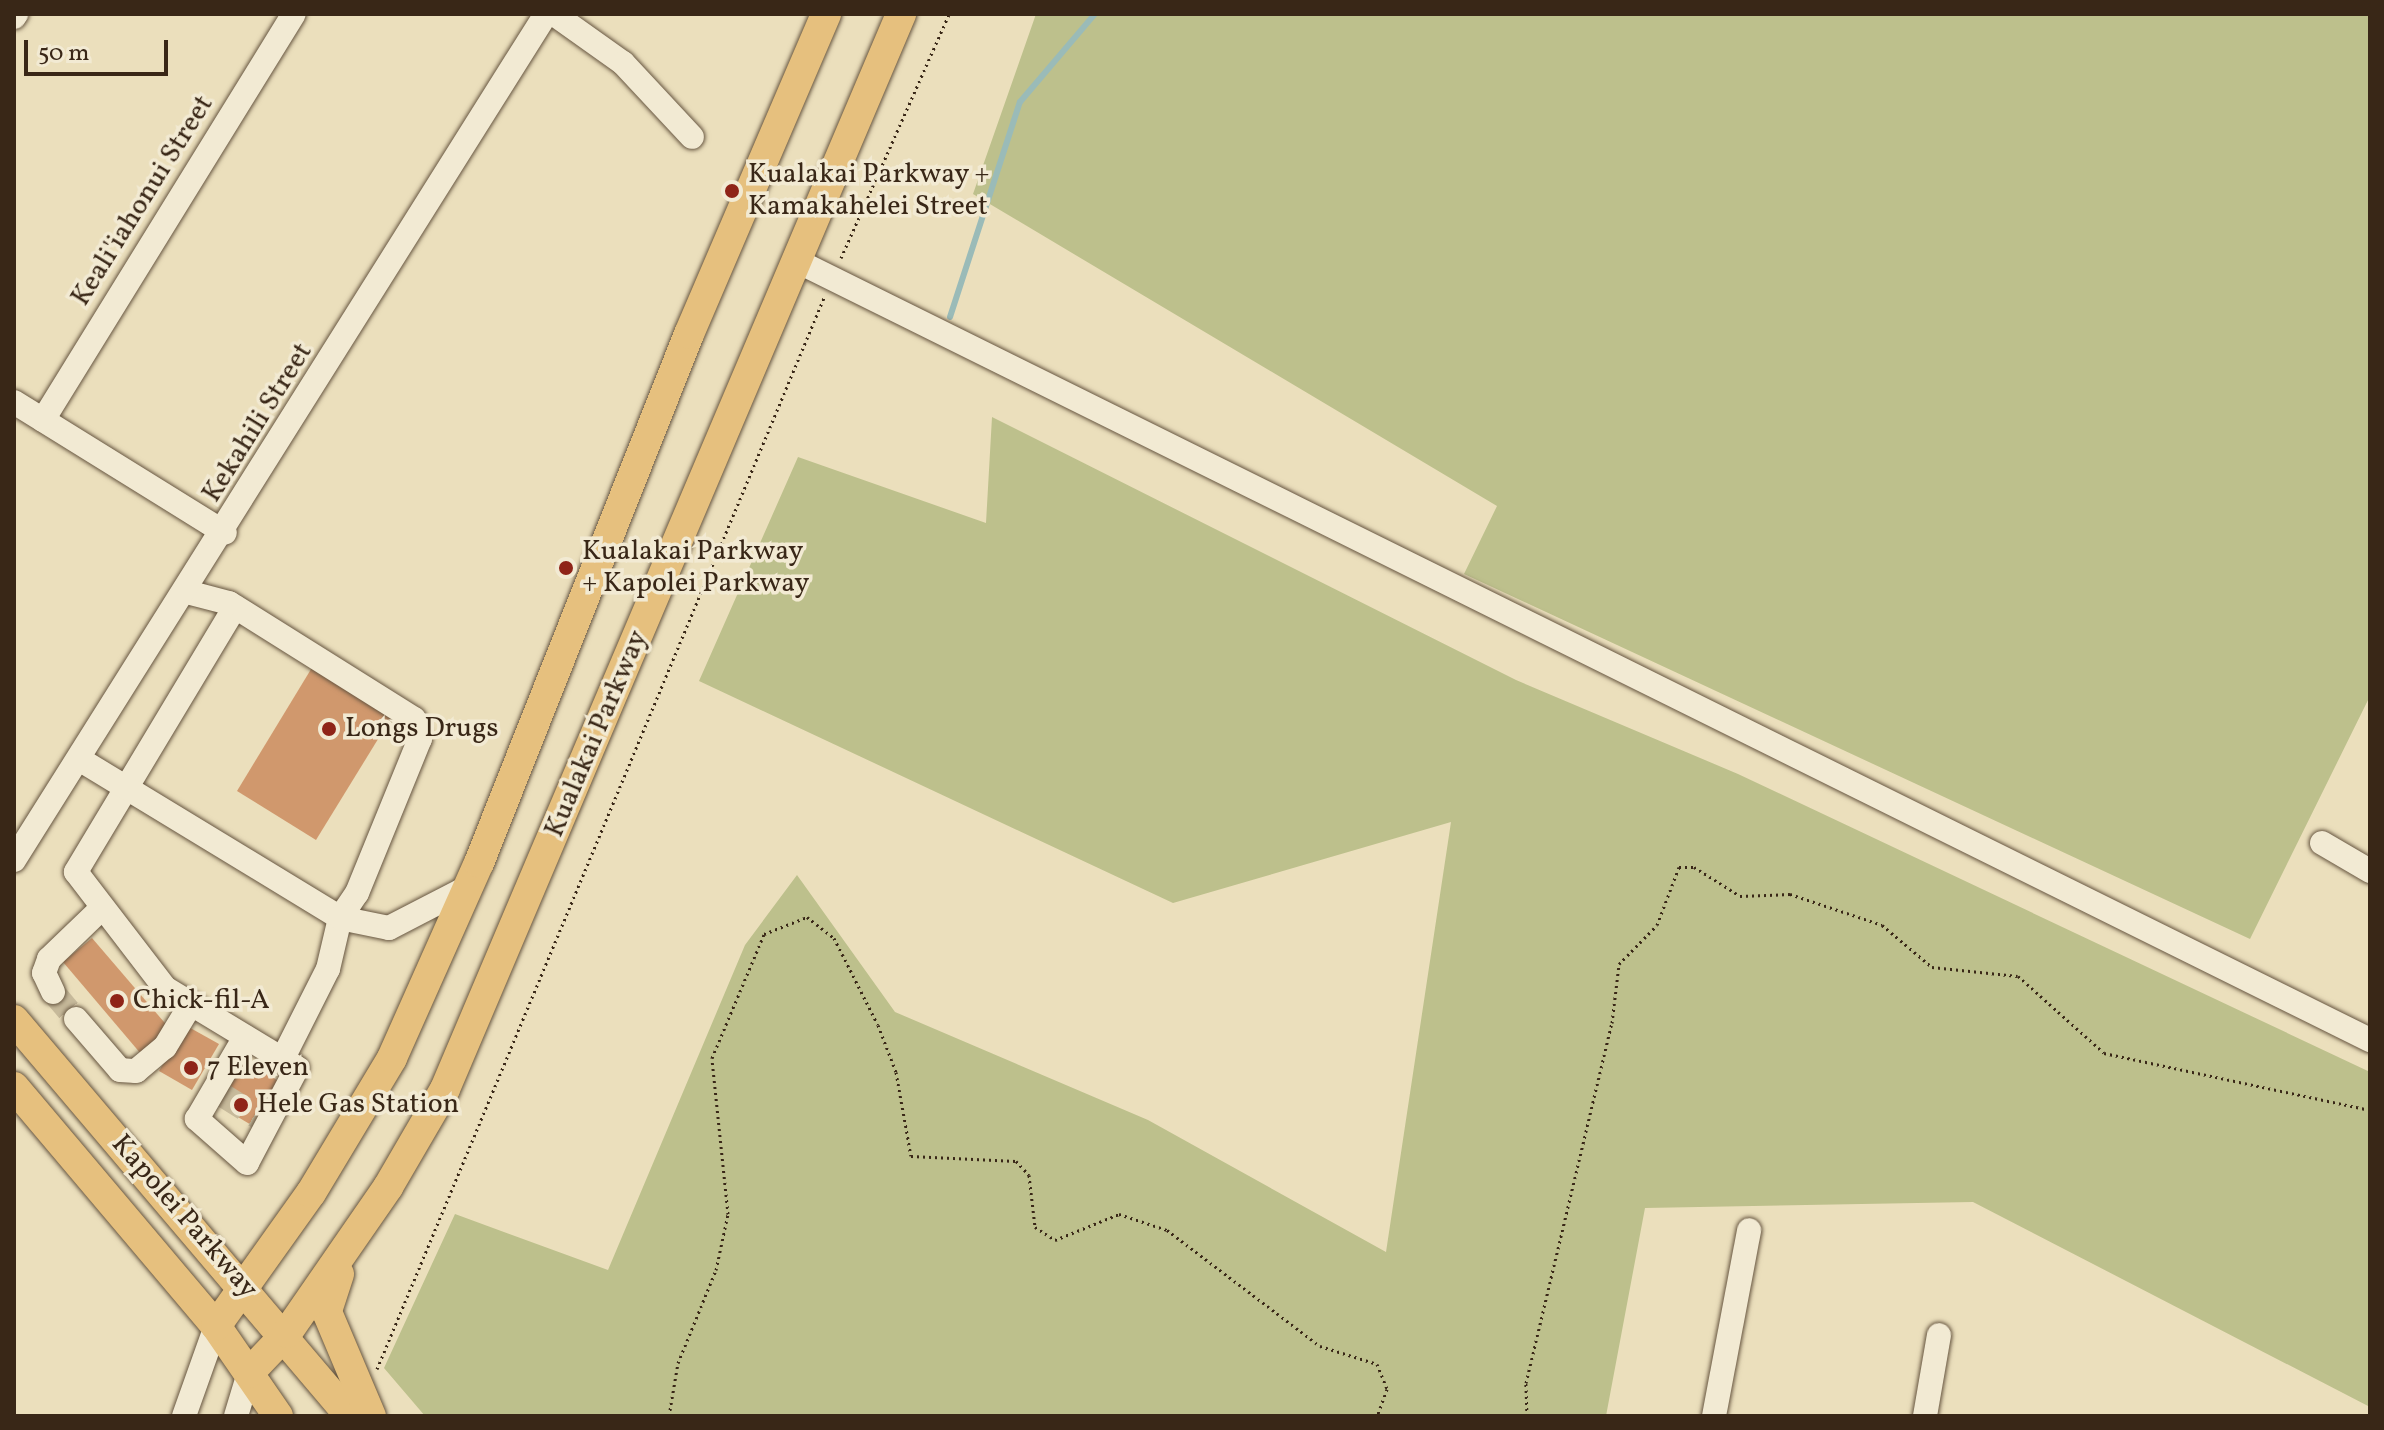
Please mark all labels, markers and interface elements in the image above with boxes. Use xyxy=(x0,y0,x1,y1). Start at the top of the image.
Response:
scale bar xyxy=(28,24,172,74)
text: 50 m xyxy=(38,37,90,71)
street label: Keali'iahonui Street xyxy=(65,90,221,312)
place label: Kualakai Parkway + Kamakahelei Street xyxy=(748,158,990,224)
marker: Kualakai Parkway + Kamakahelei Street xyxy=(723,182,741,200)
street label: Kekahili Street xyxy=(196,337,320,509)
place label: Kualakai Parkway + Kapolei Parkway xyxy=(582,535,809,601)
marker: Kualakai Parkway + Kapolei Parkway xyxy=(557,559,575,577)
street label: Kualakai Parkway xyxy=(538,626,656,842)
place label: Longs Drugs xyxy=(345,712,498,746)
marker: Longs Drugs xyxy=(320,720,338,738)
place label: Chick-fil-A xyxy=(133,984,270,1018)
marker: Chick-fil-A xyxy=(108,992,126,1010)
place label: 7 Eleven xyxy=(207,1051,309,1085)
marker: 7 Eleven xyxy=(182,1059,200,1077)
place label: Hele Gas Station xyxy=(257,1088,459,1122)
marker: Hele Gas Station xyxy=(232,1096,250,1114)
street label: Kapolei Parkway xyxy=(104,1128,264,1306)

